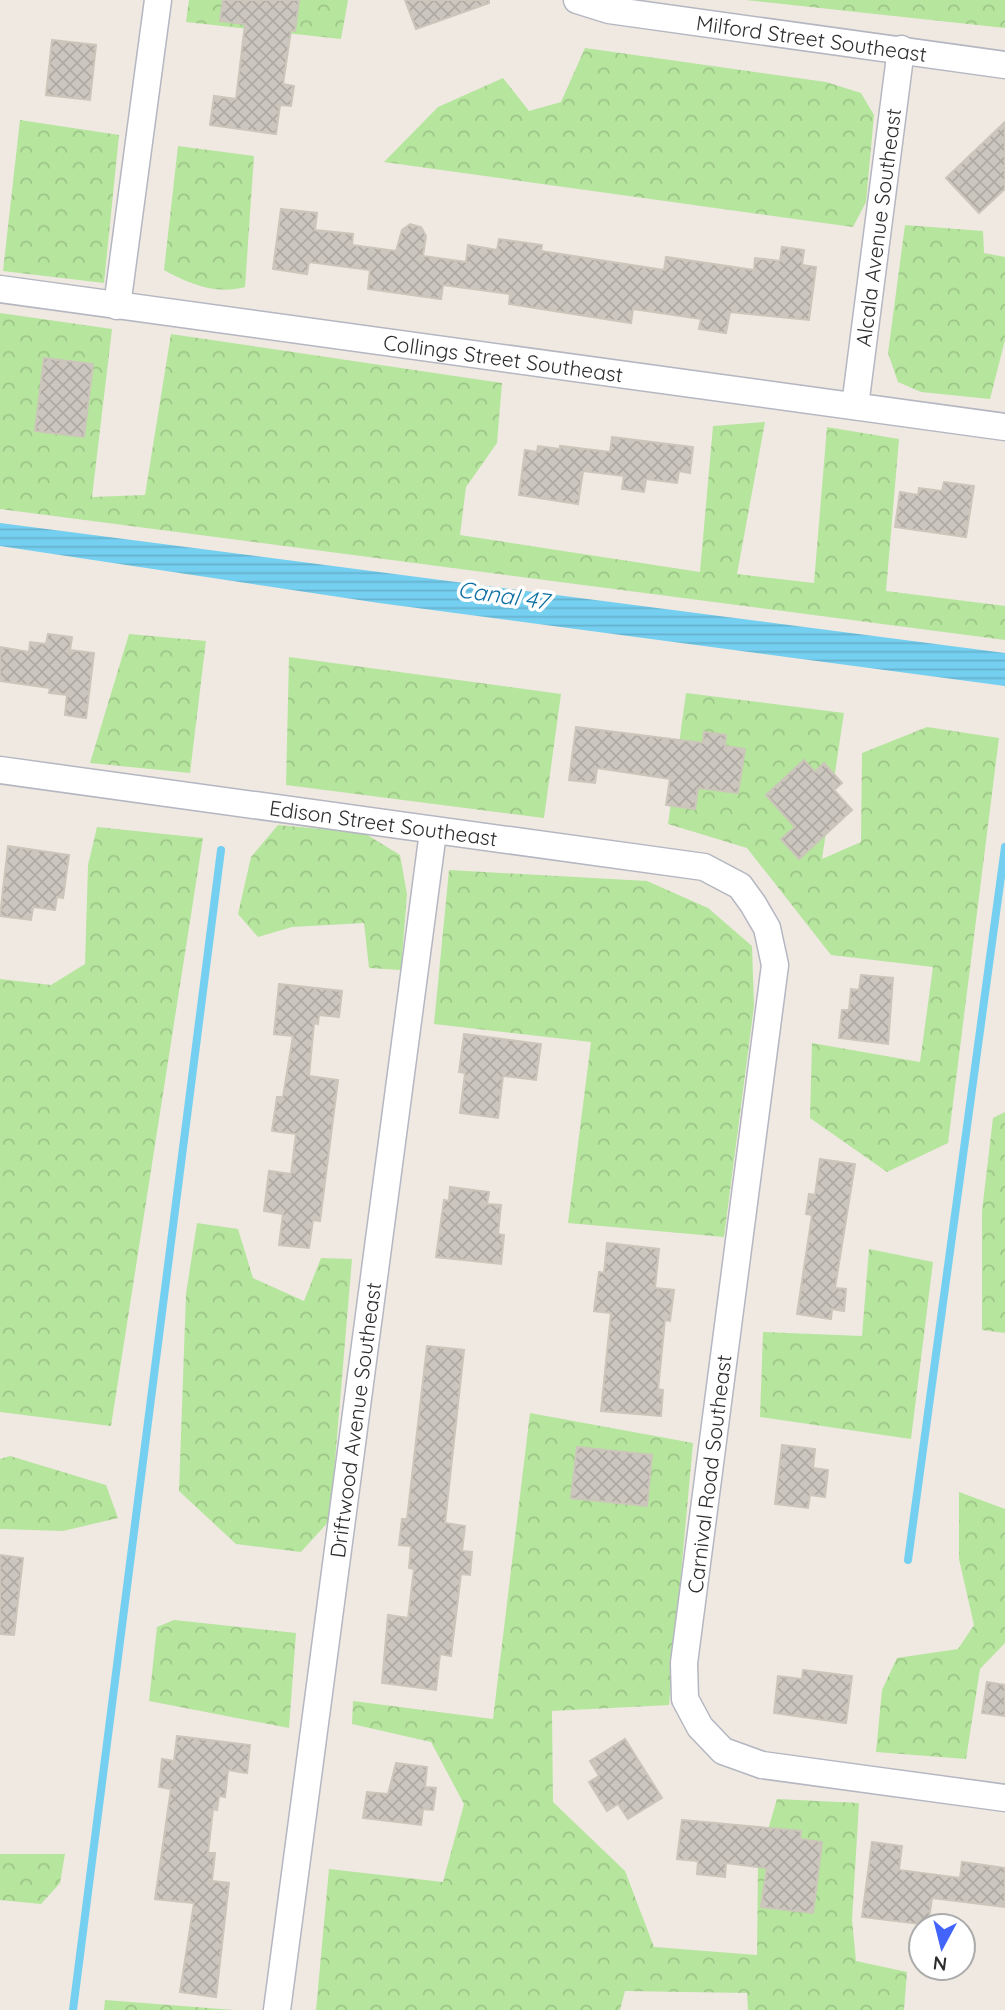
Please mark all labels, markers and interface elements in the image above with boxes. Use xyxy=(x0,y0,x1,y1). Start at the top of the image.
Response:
street label: Milford Street Southeast xyxy=(695,9,929,67)
street label: Alcala Avenue Southeast xyxy=(850,107,906,348)
street label: Collings Street Southeast xyxy=(382,329,625,387)
water label: Canal 47 xyxy=(456,574,554,616)
street label: Edison Street Southeast xyxy=(268,794,499,851)
street label: Driftwood Avenue Southeast xyxy=(324,1281,386,1560)
street label: Carnival Road Southeast xyxy=(681,1353,737,1595)
north arrow xyxy=(907,1912,977,1982)
text: N xyxy=(932,1951,948,1977)

